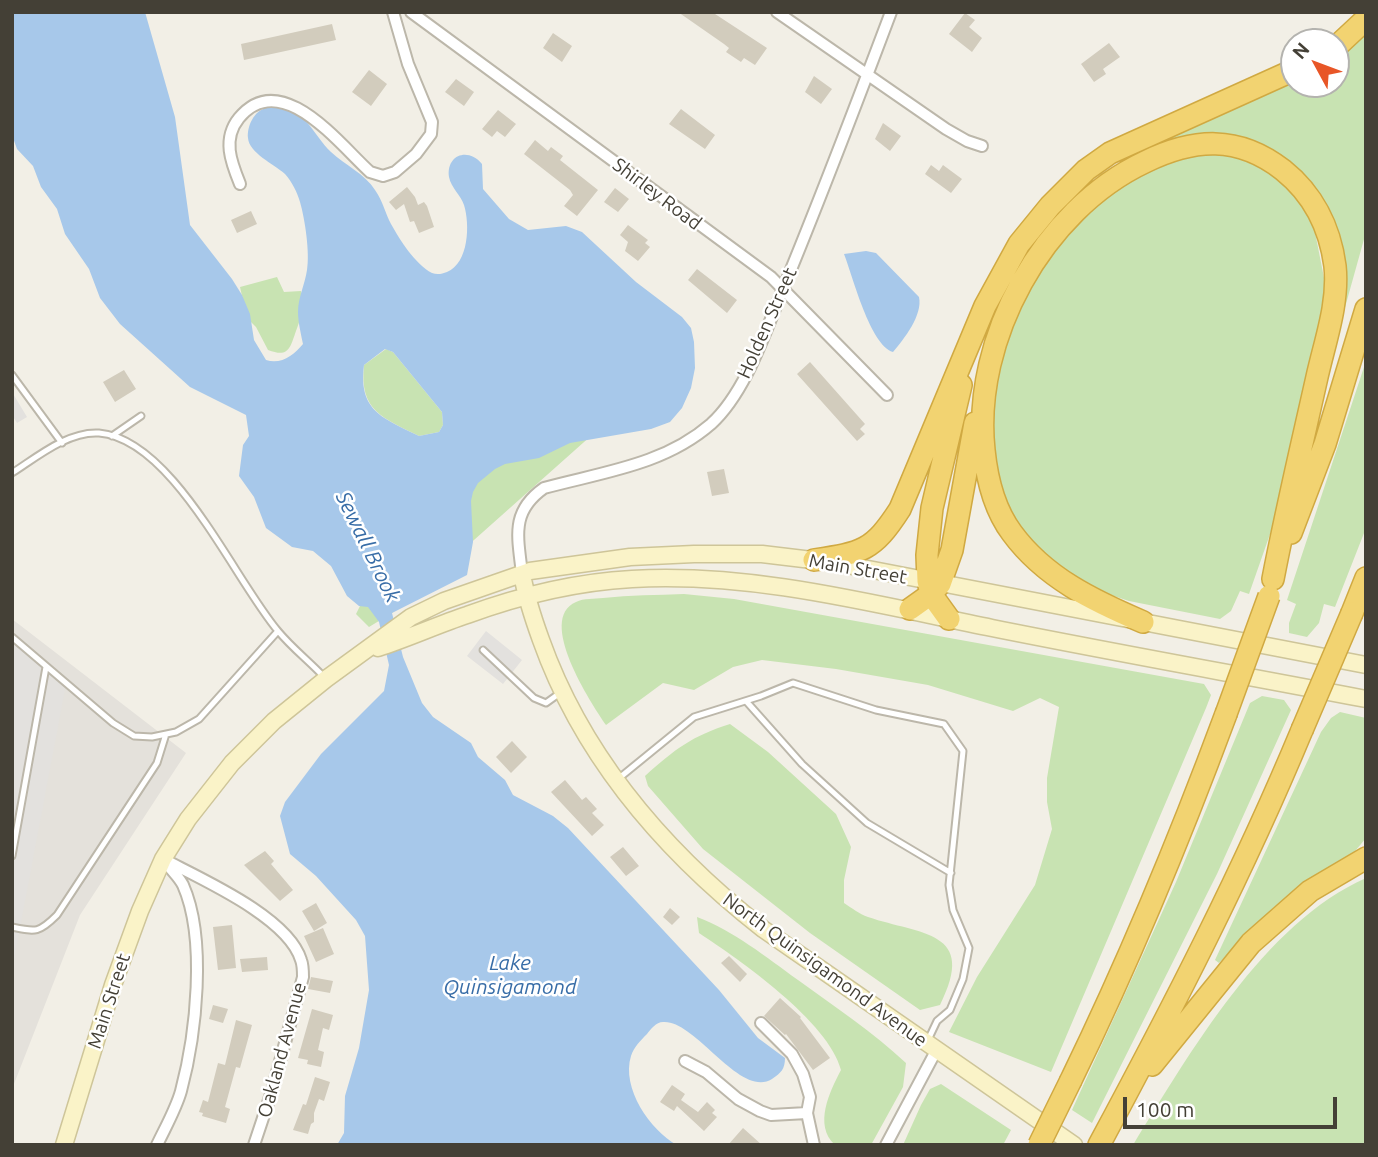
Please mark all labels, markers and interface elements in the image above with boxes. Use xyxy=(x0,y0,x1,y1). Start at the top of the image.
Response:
north arrow xyxy=(1280,28,1350,98)
text: N xyxy=(1288,38,1314,63)
street label: Shirley Road xyxy=(608,153,706,235)
street label: Holden Street xyxy=(732,264,802,382)
water label: Sewall Brook xyxy=(330,488,406,606)
street label: Main Street xyxy=(807,549,909,589)
street label: North Quinsigamond Avenue xyxy=(718,888,932,1052)
street label: Main Street xyxy=(83,950,135,1052)
water label: Lake Quinsigamond xyxy=(443,950,577,1000)
street label: Oakland Avenue xyxy=(253,980,311,1120)
scale bar xyxy=(1126,1084,1340,1128)
text: 100 m xyxy=(1136,1097,1194,1121)

